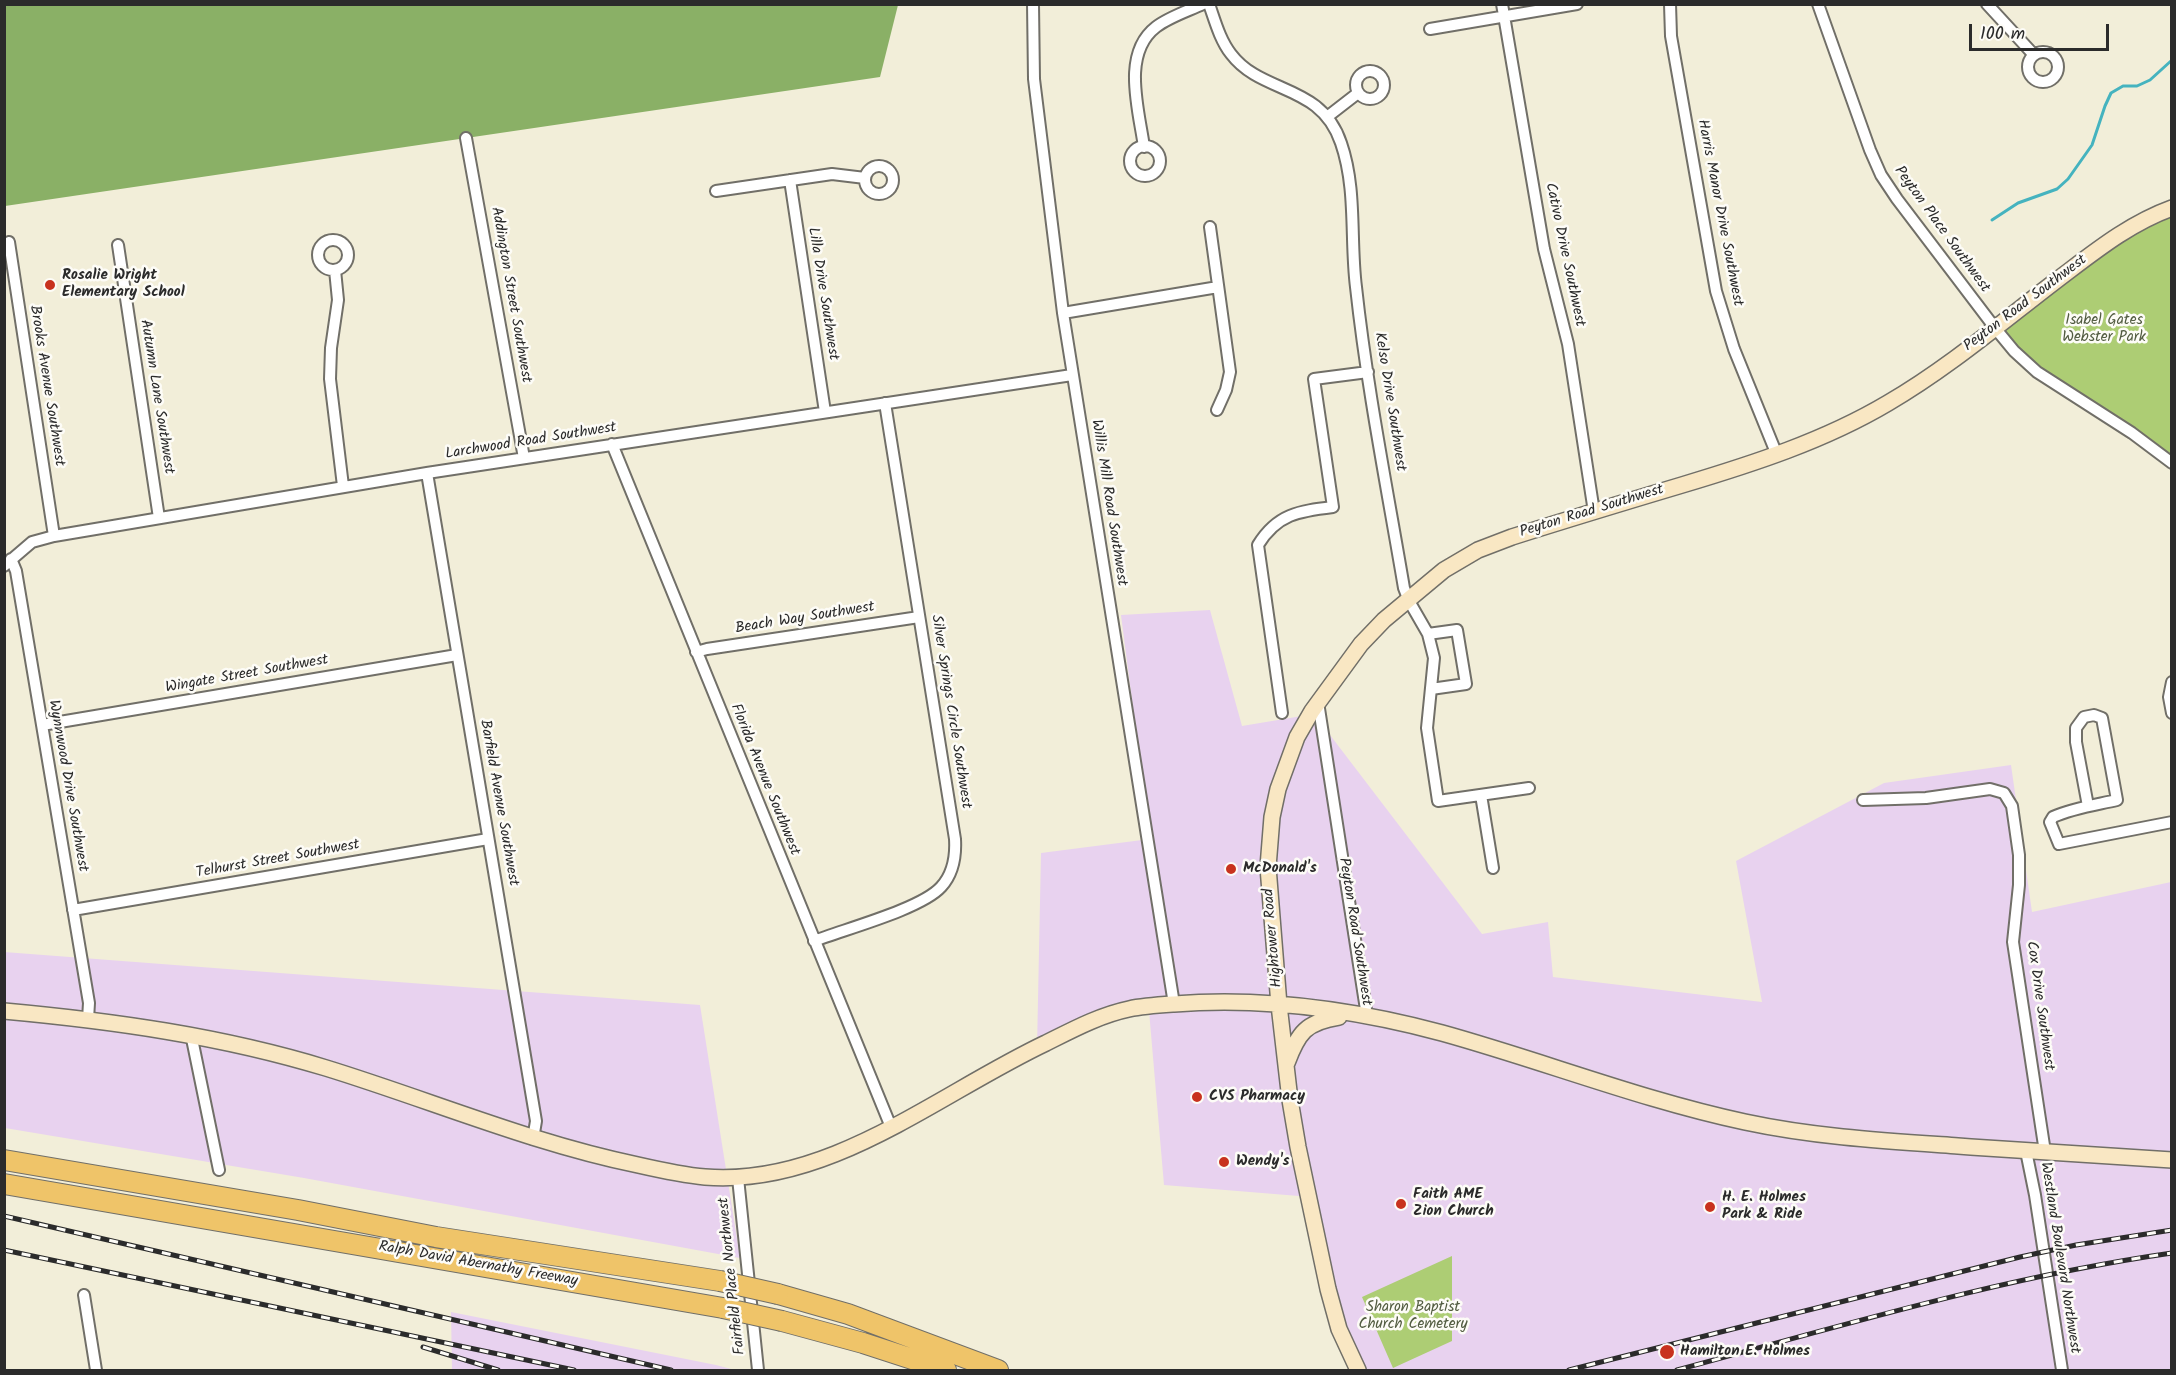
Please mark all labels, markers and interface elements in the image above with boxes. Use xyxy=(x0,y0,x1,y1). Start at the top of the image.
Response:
scale bar xyxy=(1972,12,2112,50)
text: 100 m xyxy=(1980,20,2025,49)
street label: Harris Manor Drive Southwest xyxy=(1692,118,1746,308)
street label: Peyton Place Southwest xyxy=(1889,163,1993,297)
street label: Cativo Drive Southwest xyxy=(1540,181,1588,329)
street label: Addington Street Southwest xyxy=(486,206,534,384)
street label: Lilla Drive Southwest xyxy=(803,226,841,362)
street label: Peyton Road Southwest xyxy=(1961,252,2091,356)
place label: Rosalie Wright Elementary School xyxy=(62,267,185,302)
marker: Rosalie Wright Elementary School xyxy=(43,278,57,292)
street label: Brooks Avenue Southwest xyxy=(24,304,68,468)
park label: Isabel Gates Webster Park xyxy=(2062,312,2146,347)
street label: Autumn Lane Southwest xyxy=(135,318,177,476)
street label: Kelso Drive Southwest xyxy=(1369,331,1409,473)
street label: Willis Mill Road Southwest xyxy=(1086,418,1130,588)
street label: Larchwood Road Southwest xyxy=(444,420,618,464)
street label: Peyton Road Southwest xyxy=(1518,482,1666,542)
street label: Beach Way Southwest xyxy=(734,599,876,639)
street label: Silver Springs Circle Southwest xyxy=(926,614,974,810)
street label: Wingate Street Southwest xyxy=(164,652,330,698)
street label: Wynnwood Drive Southwest xyxy=(43,699,91,873)
street label: Florida Avenue Southwest xyxy=(725,701,803,859)
street label: Barfield Avenue Southwest xyxy=(475,718,521,888)
street label: Telhurst Street Southwest xyxy=(195,837,361,883)
street label: Peyton Road Southwest xyxy=(1333,857,1375,1007)
place label: McDonald's xyxy=(1243,860,1317,878)
marker: McDonald's xyxy=(1224,862,1238,876)
street label: Hightower Road xyxy=(1261,888,1287,988)
street label: Cox Drive Southwest xyxy=(2021,940,2057,1072)
place label: CVS Pharmacy xyxy=(1209,1088,1305,1106)
marker: CVS Pharmacy xyxy=(1190,1090,1204,1104)
place label: Wendy's xyxy=(1236,1153,1290,1171)
marker: Wendy's xyxy=(1217,1155,1231,1169)
street label: Westland Boulevard Northwest xyxy=(2035,1161,2083,1355)
place label: Faith AME Zion Church xyxy=(1413,1186,1494,1221)
place label: H. E. Holmes Park & Ride xyxy=(1722,1189,1806,1224)
street label: Fairfield Place Northwest xyxy=(716,1196,750,1356)
marker: Faith AME Zion Church xyxy=(1394,1197,1408,1211)
marker: H. E. Holmes Park & Ride xyxy=(1703,1200,1717,1214)
street label: Ralph David Abernathy Freeway xyxy=(377,1239,579,1291)
park label: Sharon Baptist Church Cemetery xyxy=(1359,1299,1467,1334)
marker: Hamilton E. Holmes xyxy=(1658,1343,1676,1361)
place label: Hamilton E. Holmes xyxy=(1680,1343,1810,1361)

